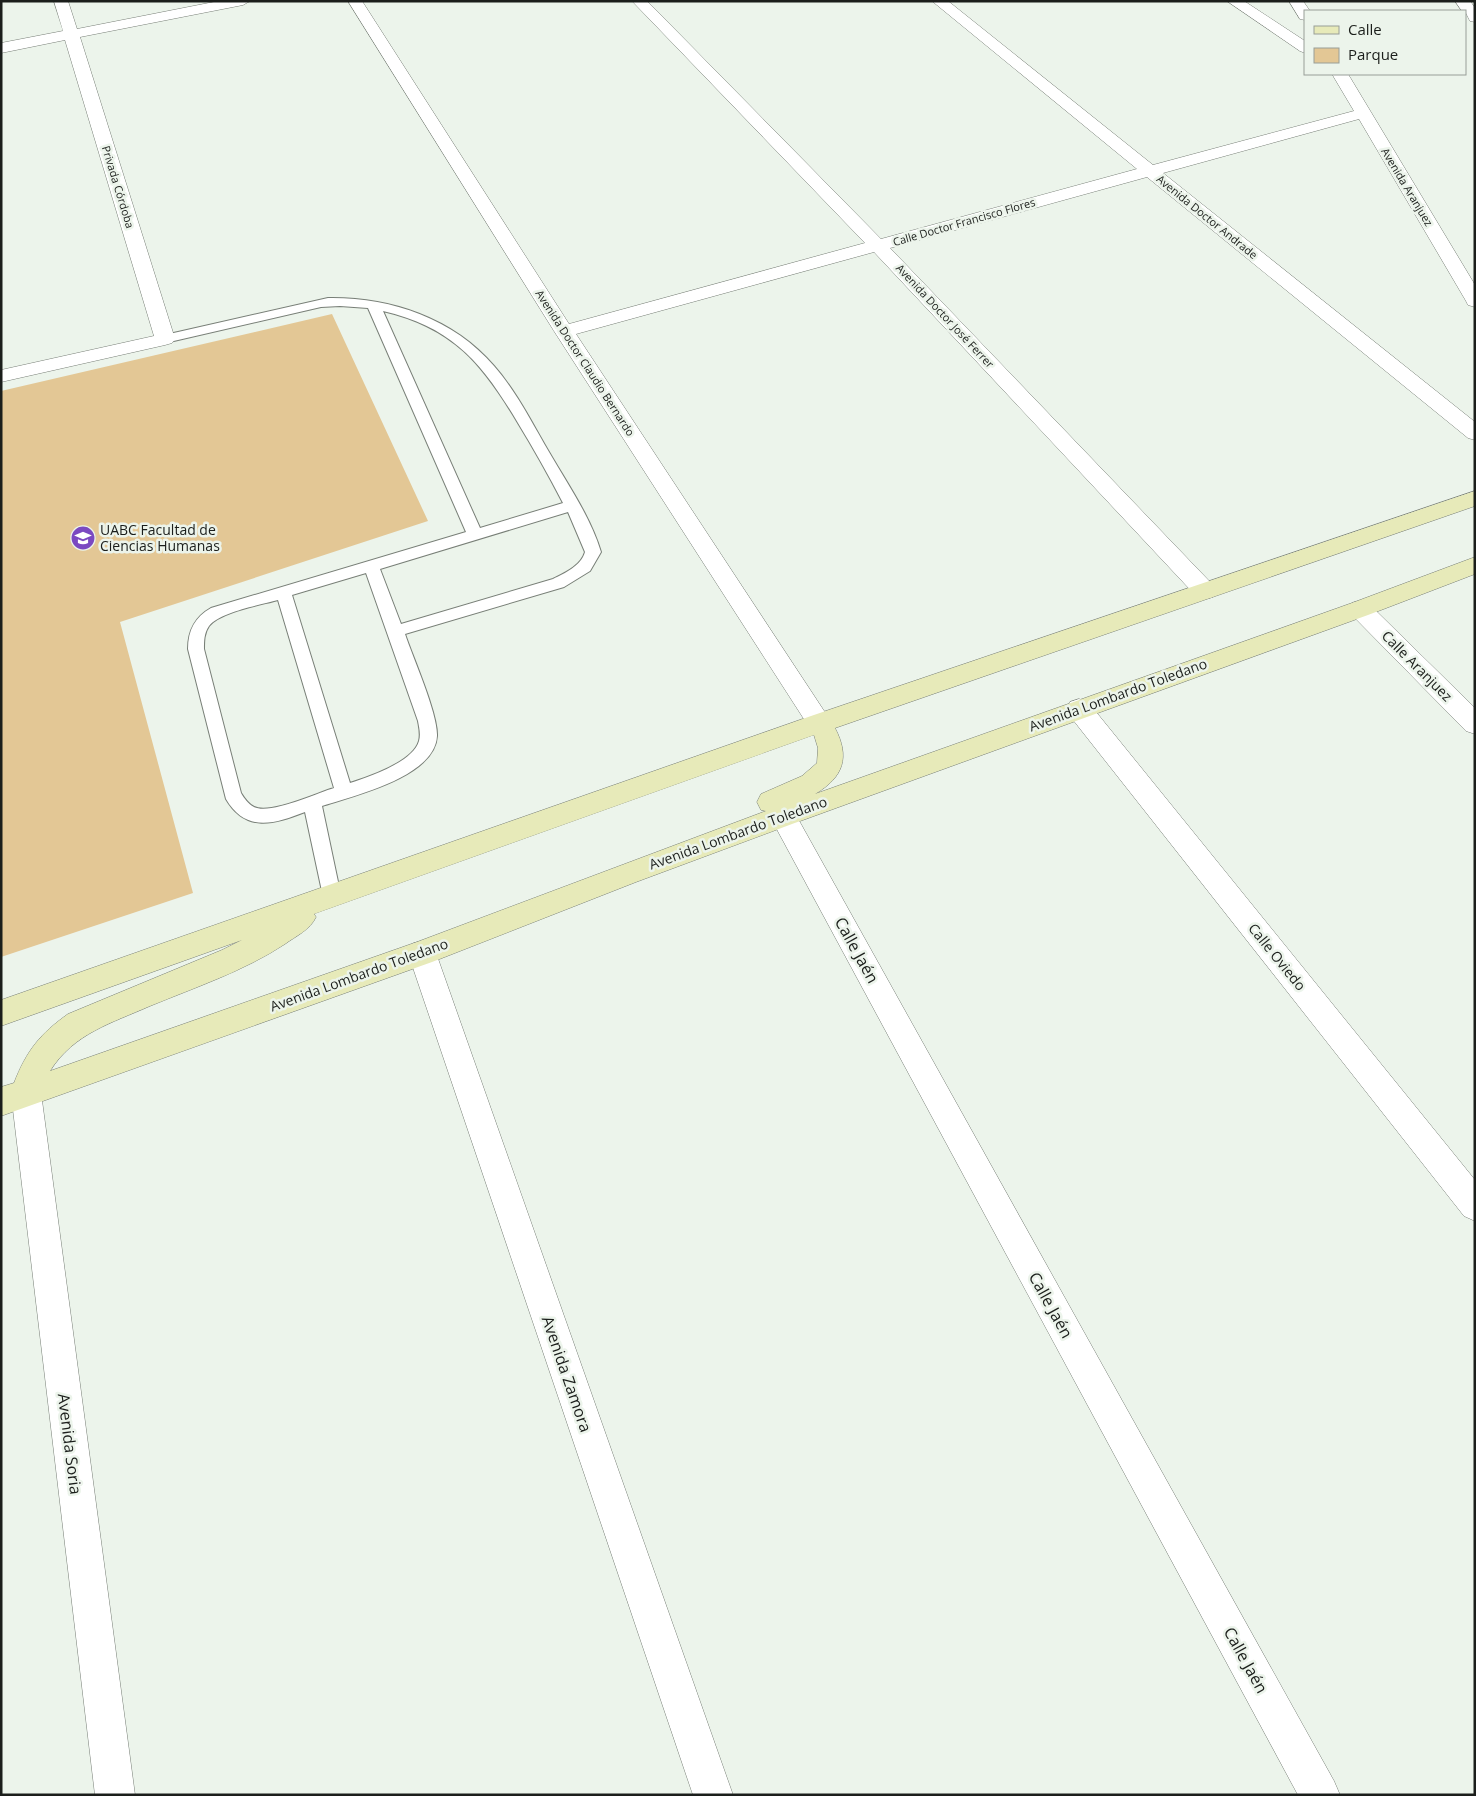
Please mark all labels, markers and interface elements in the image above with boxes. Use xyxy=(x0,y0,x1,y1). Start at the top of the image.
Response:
legend xyxy=(1304,10,1466,75)
text: Calle xyxy=(1348,19,1382,39)
text: Parque xyxy=(1348,44,1398,64)
street label: Privada Córdoba xyxy=(99,144,138,230)
street label: Avenida Aranjuez xyxy=(1378,145,1437,229)
street label: Avenida Doctor Andrade xyxy=(1154,171,1261,262)
street label: Calle Doctor Francisco Flores xyxy=(891,194,1037,249)
street label: Avenida Doctor José Ferrer xyxy=(893,260,998,371)
street label: Avenida Doctor Claudio Bernardo xyxy=(532,287,639,439)
place label: UABC Facultad de Ciencias Humanas xyxy=(100,520,220,555)
school or university icon: UABC Facultad de Ciencias Humanas xyxy=(70,525,96,551)
street label: Calle Aranjuez xyxy=(1378,626,1457,705)
street label: Avenida Lombardo Toledano xyxy=(1026,653,1209,736)
street label: Avenida Lombardo Toledano xyxy=(646,791,829,874)
street label: Calle Jaén xyxy=(830,913,884,987)
street label: Calle Oviedo xyxy=(1244,919,1310,994)
street label: Avenida Lombardo Toledano xyxy=(267,933,450,1016)
street label: Calle Jaén xyxy=(1024,1268,1078,1342)
street label: Avenida Zamora xyxy=(537,1313,597,1435)
street label: Avenida Soria xyxy=(53,1392,87,1496)
street label: Calle Jaén xyxy=(1219,1623,1273,1697)

